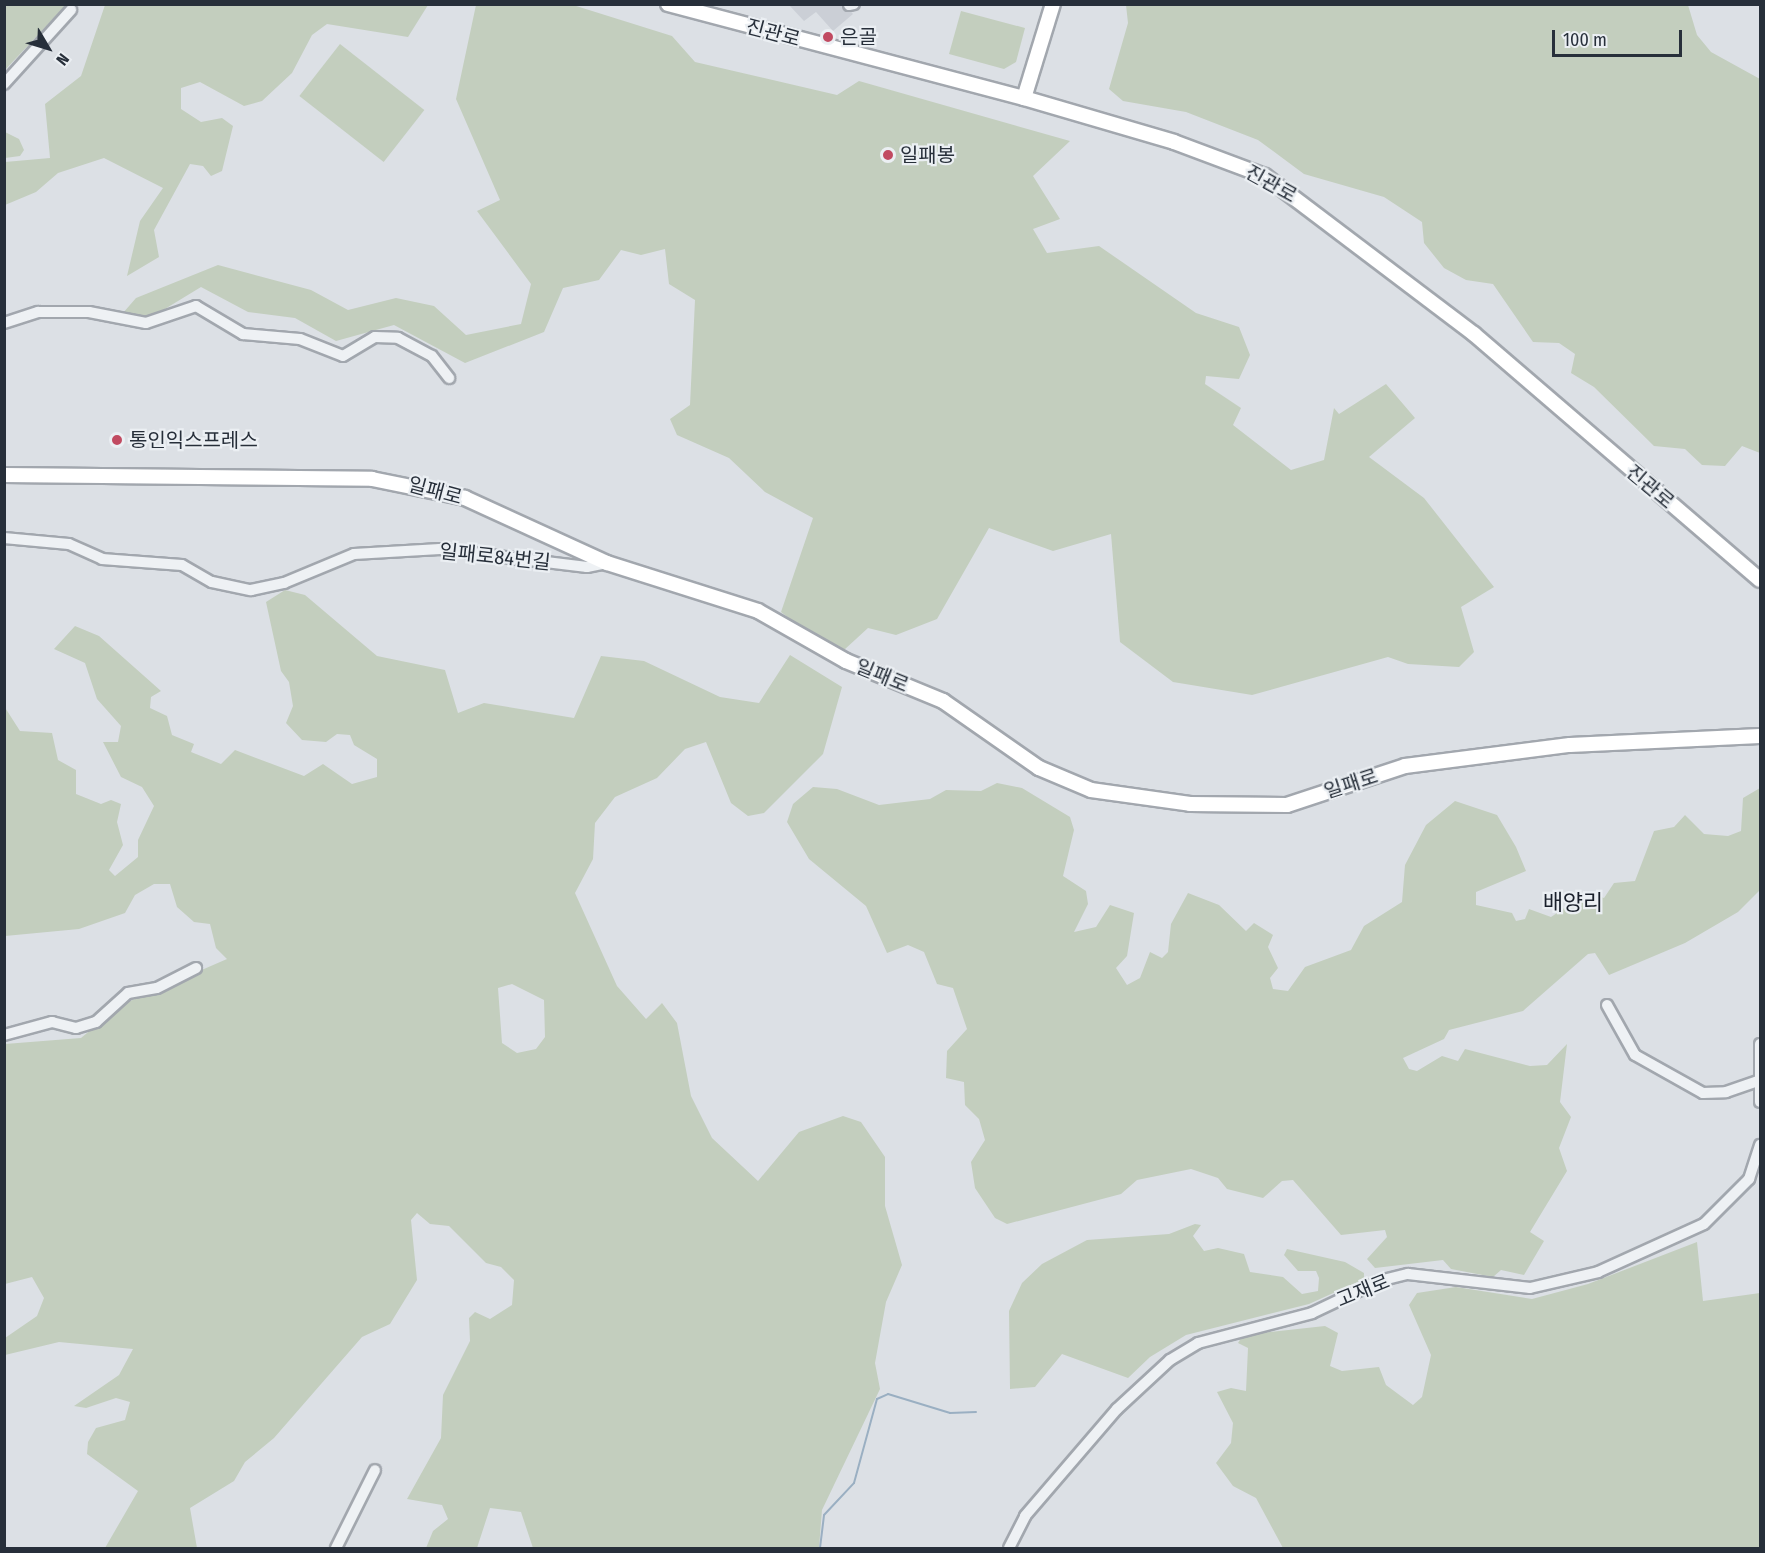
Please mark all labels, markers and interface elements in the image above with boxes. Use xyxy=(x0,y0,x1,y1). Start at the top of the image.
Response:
street label: 진관로 xyxy=(743,14,803,52)
north arrow xyxy=(18,18,78,78)
scale bar xyxy=(1555,18,1686,56)
place label: 은골 xyxy=(840,25,877,49)
text: 100 m xyxy=(1563,29,1607,51)
marker: 은골 xyxy=(821,30,835,44)
text: N xyxy=(52,50,73,69)
place label: 일패봉 xyxy=(900,143,955,167)
marker: 일패봉 xyxy=(881,148,895,162)
street label: 진관로 xyxy=(1241,160,1301,208)
place label: 통인익스프레스 xyxy=(129,428,258,452)
marker: 통인익스프레스 xyxy=(110,433,124,447)
street label: 진관로 xyxy=(1621,460,1679,514)
street label: 일패로 xyxy=(405,472,465,510)
street label: 일패로84번길 xyxy=(438,539,552,575)
street label: 일패로 xyxy=(852,655,912,697)
street label: 일패로 xyxy=(1321,764,1381,804)
district label: 배양리 xyxy=(1543,890,1603,916)
street label: 고재로 xyxy=(1333,1270,1393,1312)

